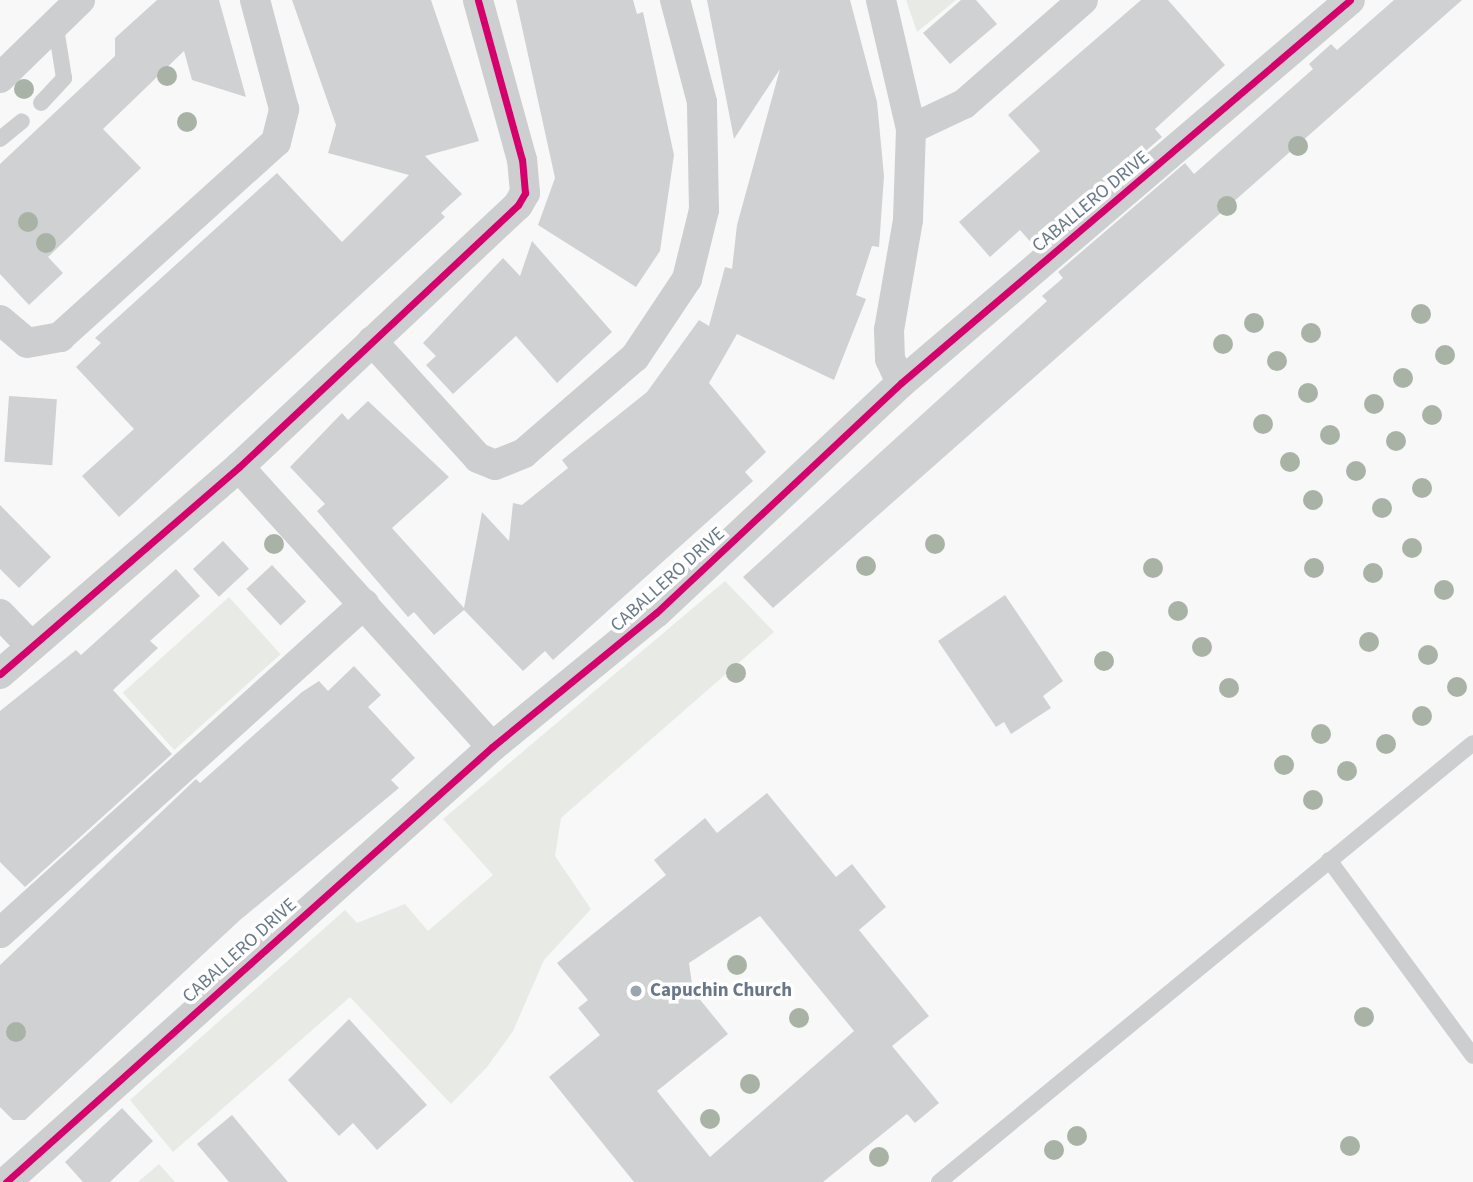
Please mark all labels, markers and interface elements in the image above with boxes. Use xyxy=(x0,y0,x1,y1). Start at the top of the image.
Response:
street label: CABALLERO DRIVE xyxy=(1028,146,1154,258)
street label: CABALLERO DRIVE xyxy=(606,523,730,637)
street label: CABALLERO DRIVE xyxy=(178,894,302,1008)
place label: Capuchin Church xyxy=(650,980,792,1002)
marker: Capuchin Church xyxy=(628,983,644,999)

